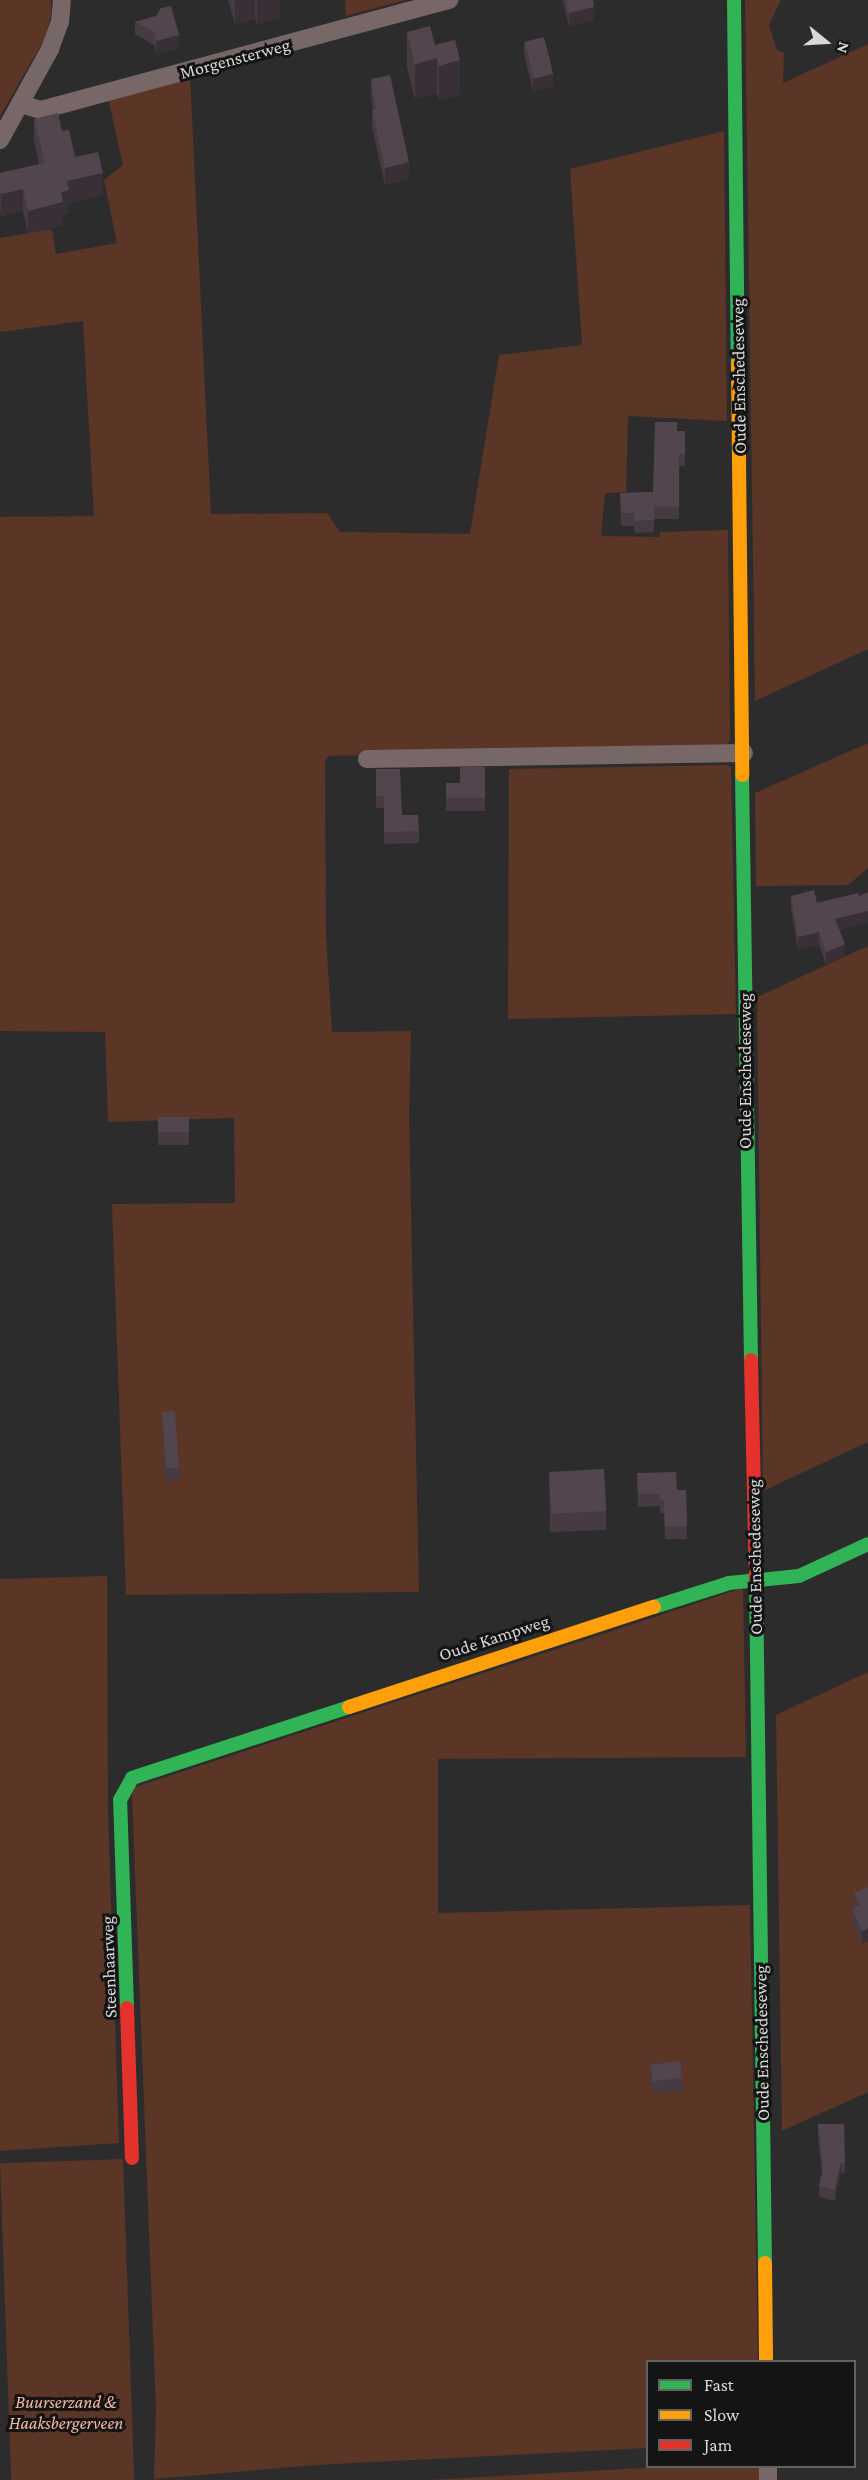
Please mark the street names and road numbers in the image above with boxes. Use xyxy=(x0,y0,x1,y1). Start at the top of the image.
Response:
street label: Morgensterweg xyxy=(178,34,292,84)
street label: Oude Enschedeseweg xyxy=(727,298,751,454)
street label: Oude Enschedeseweg xyxy=(734,993,756,1149)
street label: Oude Enschedeseweg xyxy=(743,1479,767,1635)
street label: Oude Kampweg xyxy=(436,1610,552,1666)
street label: Steenhaarweg xyxy=(96,1916,122,2018)
street label: Oude Enschedeseweg xyxy=(750,1965,774,2121)

